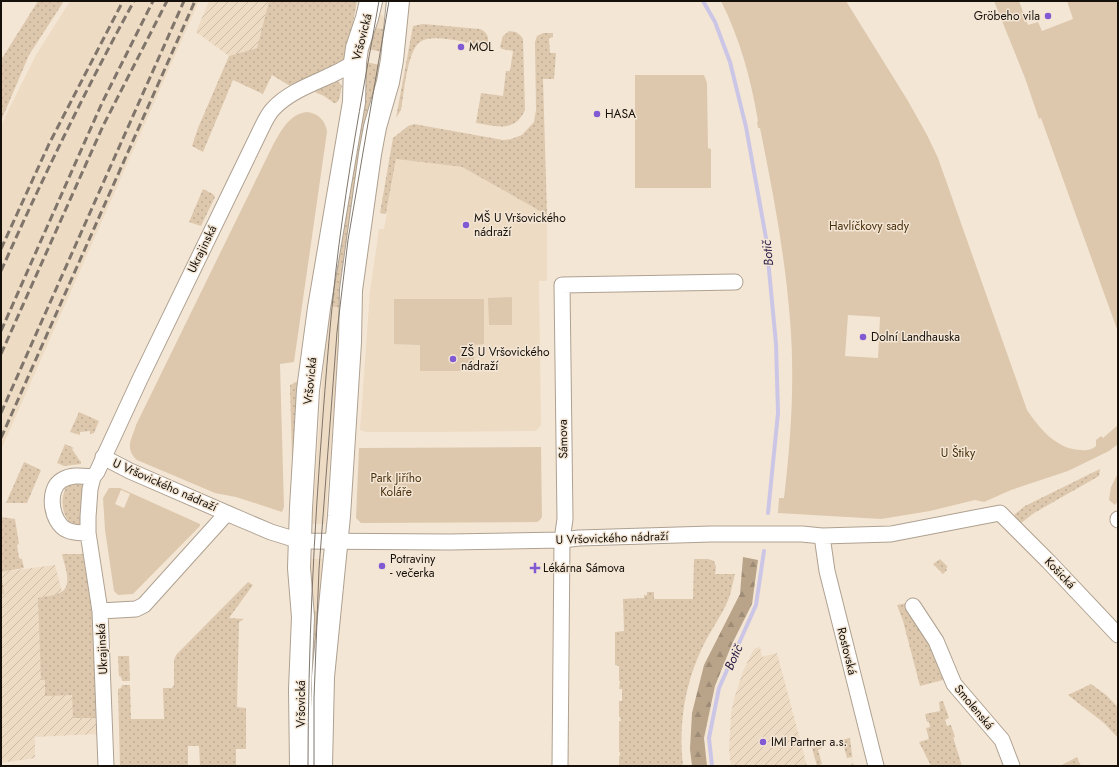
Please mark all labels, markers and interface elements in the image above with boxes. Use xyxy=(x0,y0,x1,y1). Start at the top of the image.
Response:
place label: Gröbeho vila xyxy=(974,7,1040,25)
marker: Gröbeho vila xyxy=(1043,11,1053,21)
street label: Vršovická xyxy=(348,12,377,62)
place label: MOL xyxy=(469,38,494,56)
marker: MOL xyxy=(456,42,466,52)
place label: HASA xyxy=(605,105,636,123)
marker: HASA xyxy=(592,109,602,119)
place label: MŠ U Vršovického nádraží xyxy=(474,209,566,241)
park label: Havlíčkovy sady xyxy=(829,217,910,235)
marker: MŠ U Vršovického nádraží xyxy=(461,220,471,230)
street label: Ukrajinská xyxy=(183,222,221,276)
water label: Botič xyxy=(757,238,778,267)
place label: Dolní Landhauska xyxy=(871,328,960,346)
marker: Dolní Landhauska xyxy=(858,332,868,342)
place label: ZŠ U Vršovického nádraží xyxy=(461,343,550,375)
marker: ZŠ U Vršovického nádraží xyxy=(448,354,458,364)
street label: Vršovická xyxy=(299,356,321,406)
street label: Sámova xyxy=(554,419,572,459)
park label: U Štiky xyxy=(941,444,976,462)
street label: U Vršovického nádraží xyxy=(110,454,221,517)
park label: Park Jiřího Koláře xyxy=(370,469,422,501)
street label: U Vršovického nádraží xyxy=(555,527,670,549)
place label: Potraviny - večerka xyxy=(390,550,436,582)
street label: Košická xyxy=(1040,553,1080,593)
place label: Lékárna Sámova xyxy=(543,559,625,577)
marker: Potraviny - večerka xyxy=(377,561,387,571)
marker: Lékárna Sámova xyxy=(530,563,540,573)
street label: Ukrajinská xyxy=(92,623,112,675)
street label: Rostovská xyxy=(832,625,862,677)
water label: Botič xyxy=(719,640,748,673)
street label: Vršovická xyxy=(292,680,310,728)
street label: Smolenská xyxy=(950,681,998,733)
place label: IMI Partner a.s. xyxy=(771,733,847,751)
marker: IMI Partner a.s. xyxy=(758,737,768,747)

